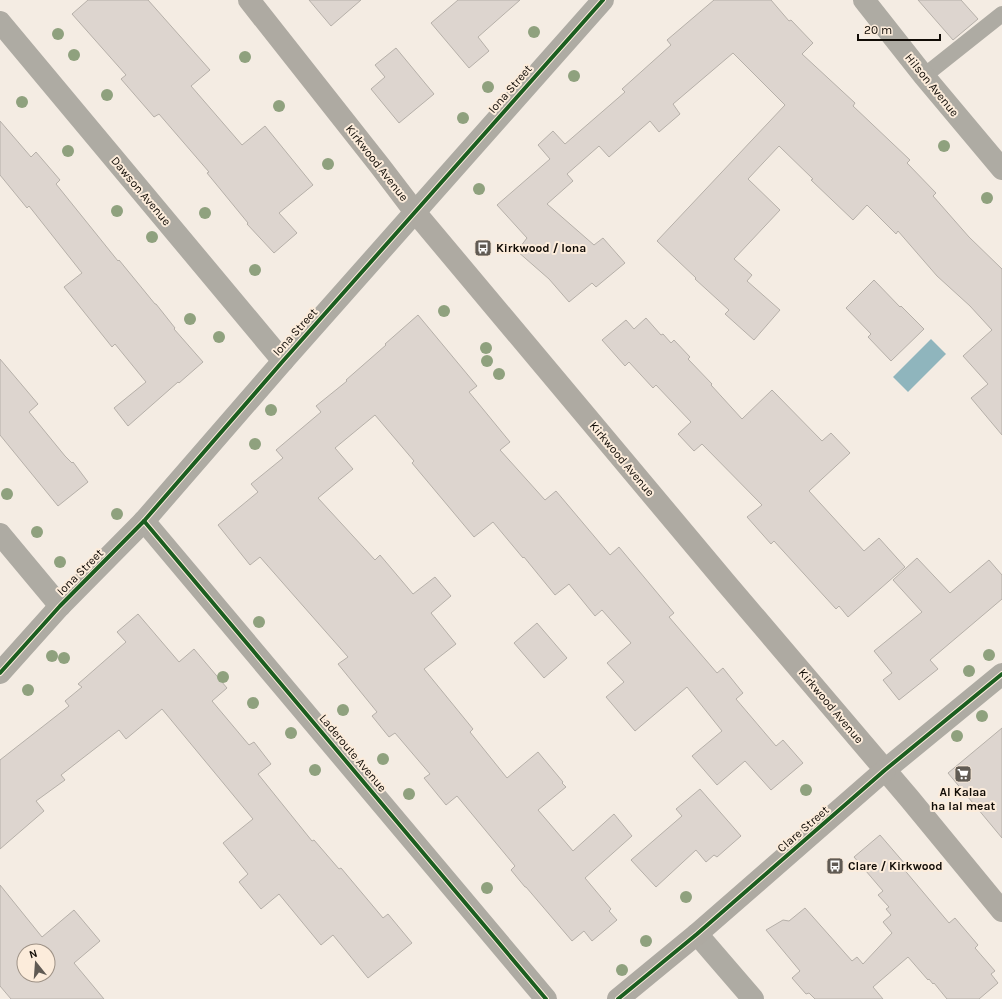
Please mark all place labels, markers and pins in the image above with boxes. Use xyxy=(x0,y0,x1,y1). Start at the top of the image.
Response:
bus stop icon: Kirkwood / Iona xyxy=(473,238,493,258)
place label: Kirkwood / Iona xyxy=(496,241,586,255)
supermarket icon: Al Kalaa ha lal meat xyxy=(953,764,973,784)
place label: Al Kalaa ha lal meat xyxy=(931,785,995,813)
bus stop icon: Clare / Kirkwood xyxy=(825,856,845,876)
place label: Clare / Kirkwood xyxy=(848,859,943,873)

